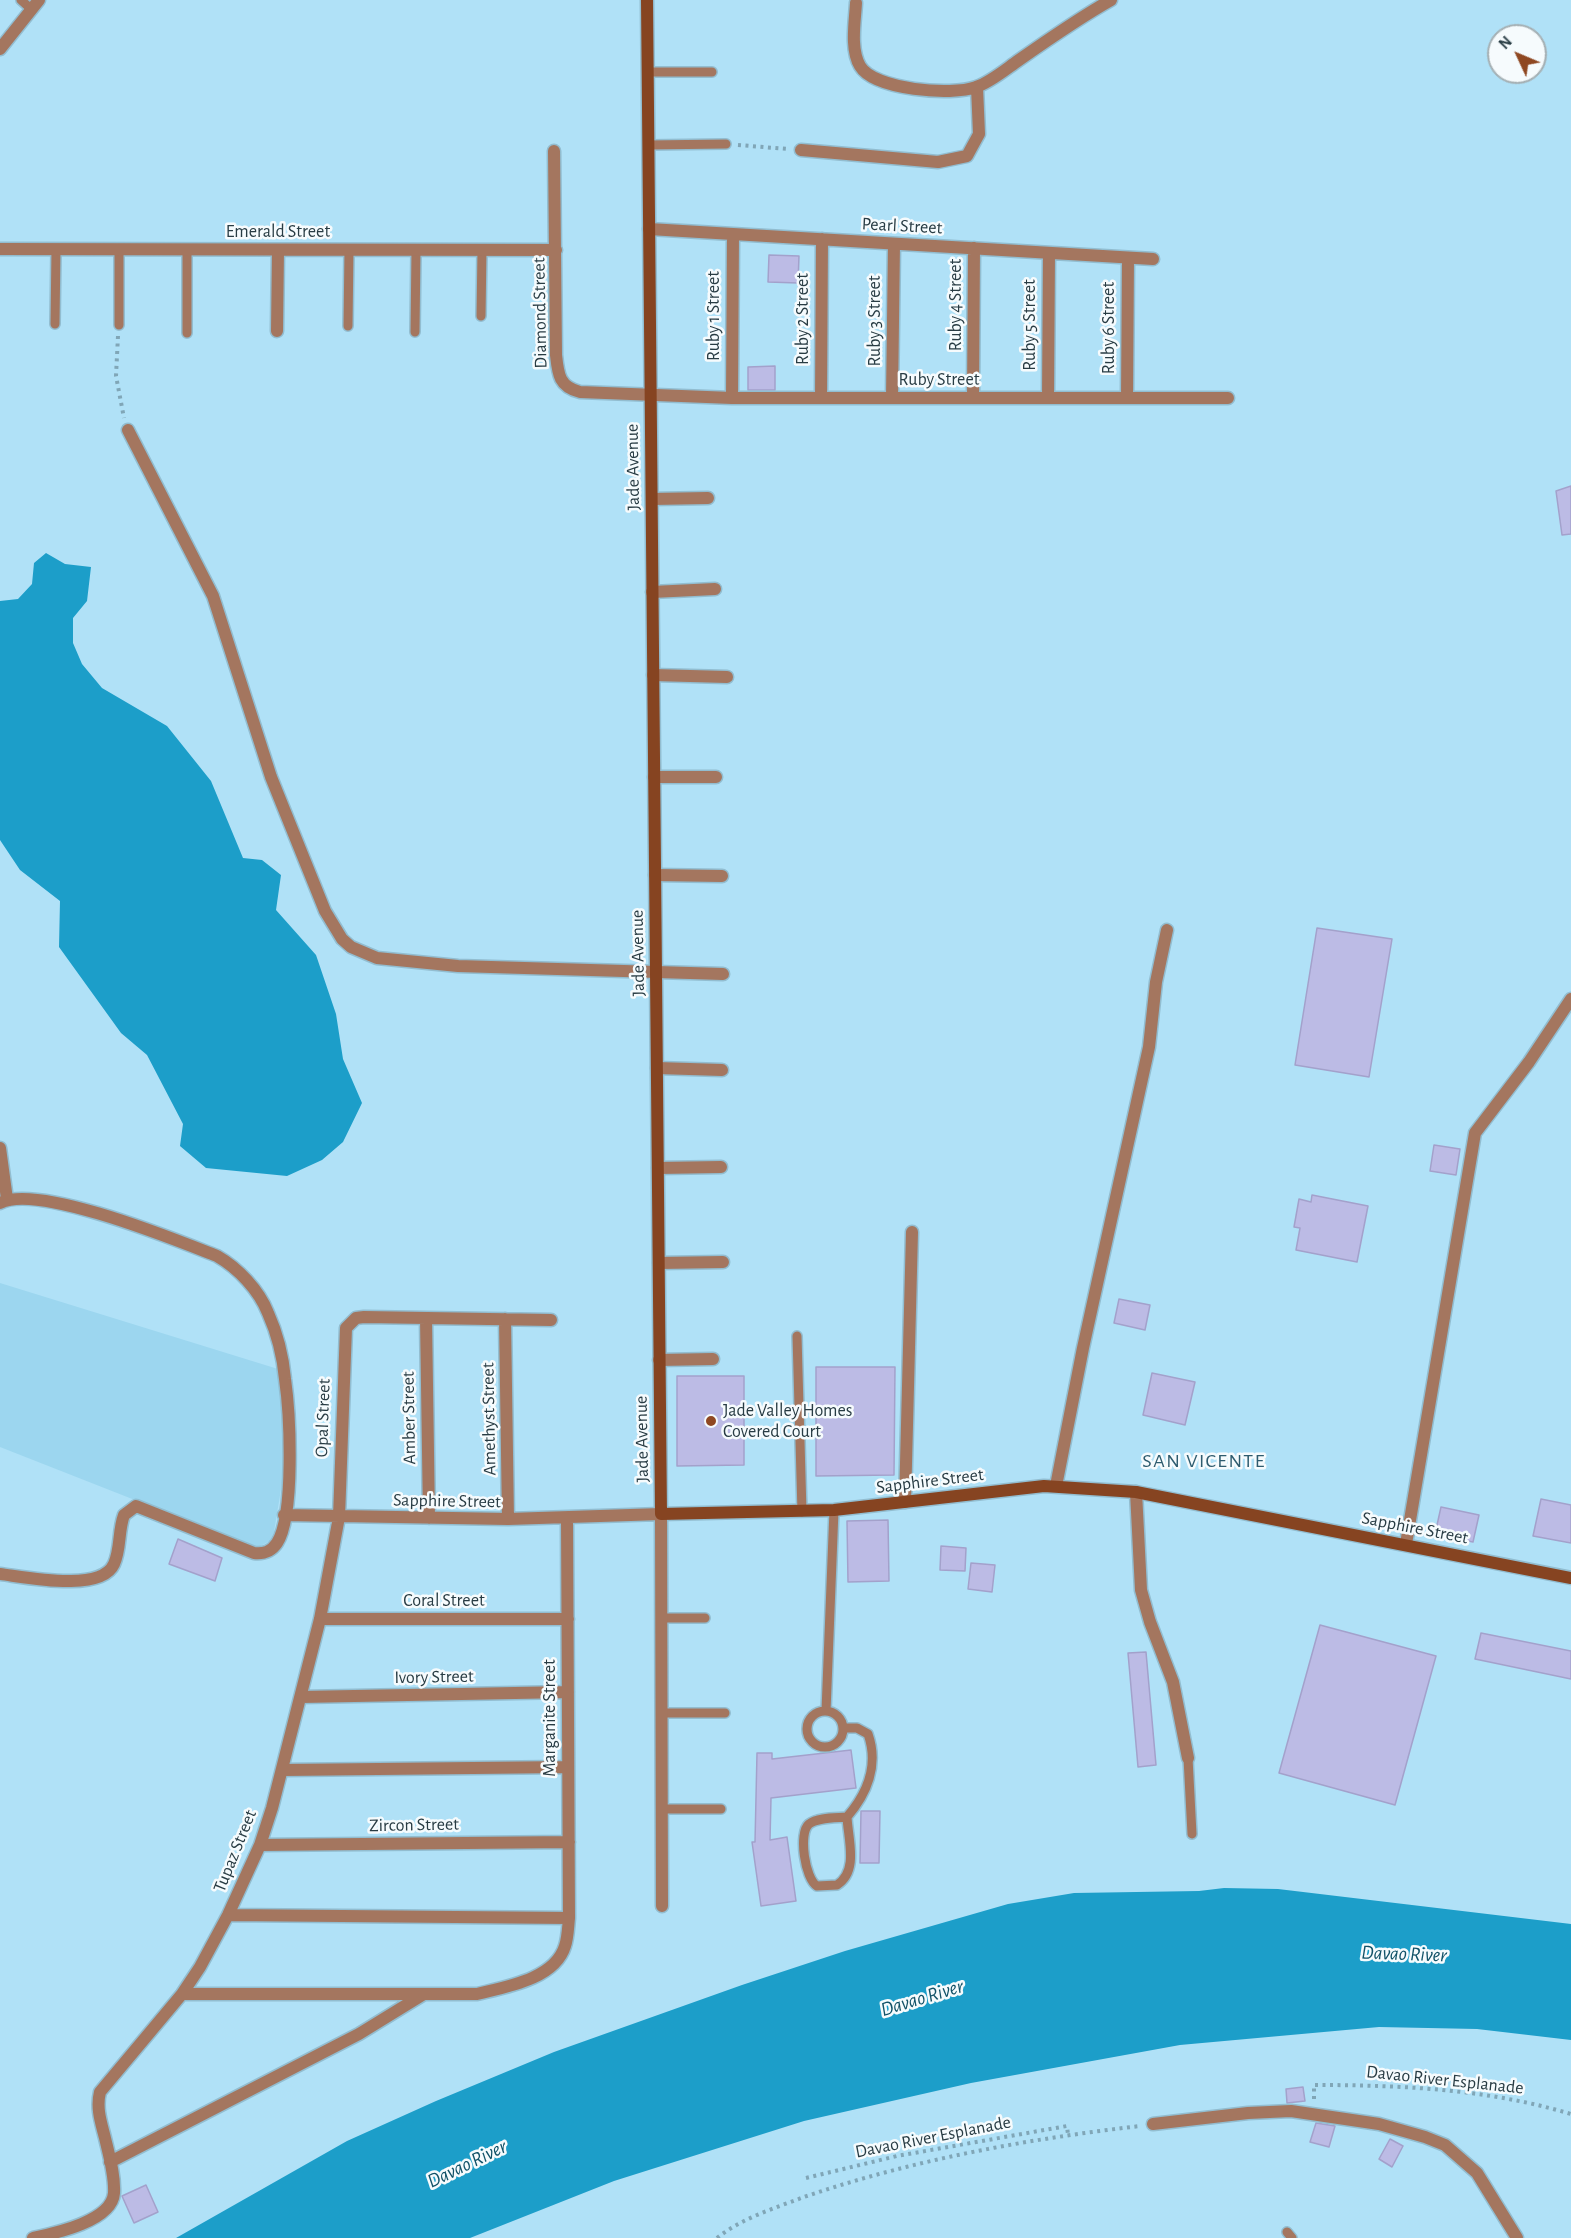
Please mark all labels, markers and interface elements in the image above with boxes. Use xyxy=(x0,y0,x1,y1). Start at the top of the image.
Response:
north arrow xyxy=(1487,24,1547,84)
text: N xyxy=(1496,33,1515,52)
street label: Pearl Street xyxy=(861,213,943,239)
street label: Emerald Street xyxy=(226,221,330,243)
street label: Diamond Street xyxy=(528,257,552,369)
street label: Ruby 4 Street xyxy=(945,259,967,351)
street label: Ruby 1 Street xyxy=(703,271,725,361)
street label: Ruby 2 Street xyxy=(792,273,814,365)
street label: Ruby 3 Street xyxy=(864,275,886,367)
street label: Ruby 5 Street xyxy=(1019,279,1041,371)
street label: Ruby 6 Street xyxy=(1098,282,1120,374)
street label: Ruby Street xyxy=(899,369,979,391)
street label: Jade Avenue xyxy=(621,424,645,510)
street label: Jade Avenue xyxy=(626,910,650,996)
street label: Amethyst Street xyxy=(477,1362,501,1476)
street label: Amber Street xyxy=(397,1371,421,1465)
street label: Opal Street xyxy=(311,1378,335,1458)
street label: Jade Avenue xyxy=(630,1396,654,1482)
place label: Jade Valley Homes Covered Court xyxy=(723,1400,852,1442)
marker: Jade Valley Homes Covered Court xyxy=(704,1414,718,1428)
district label: SAN VICENTE xyxy=(1142,1449,1266,1473)
street label: Sapphire Street xyxy=(875,1464,985,1498)
street label: Sapphire Street xyxy=(393,1489,501,1513)
street label: Sapphire Street xyxy=(1360,1507,1470,1549)
street label: Coral Street xyxy=(403,1590,485,1612)
street label: Marganite Street xyxy=(539,1659,561,1777)
street label: Ivory Street xyxy=(394,1666,474,1688)
street label: Tupaz Street xyxy=(209,1807,261,1895)
street label: Zircon Street xyxy=(369,1813,459,1837)
water label: Davao River xyxy=(1361,1941,1447,1967)
water label: Davao River xyxy=(878,1974,966,2022)
street label: Davao River Esplanade xyxy=(1365,2061,1525,2099)
street label: Davao River Esplanade xyxy=(853,2111,1013,2163)
water label: Davao River xyxy=(423,2134,511,2194)

